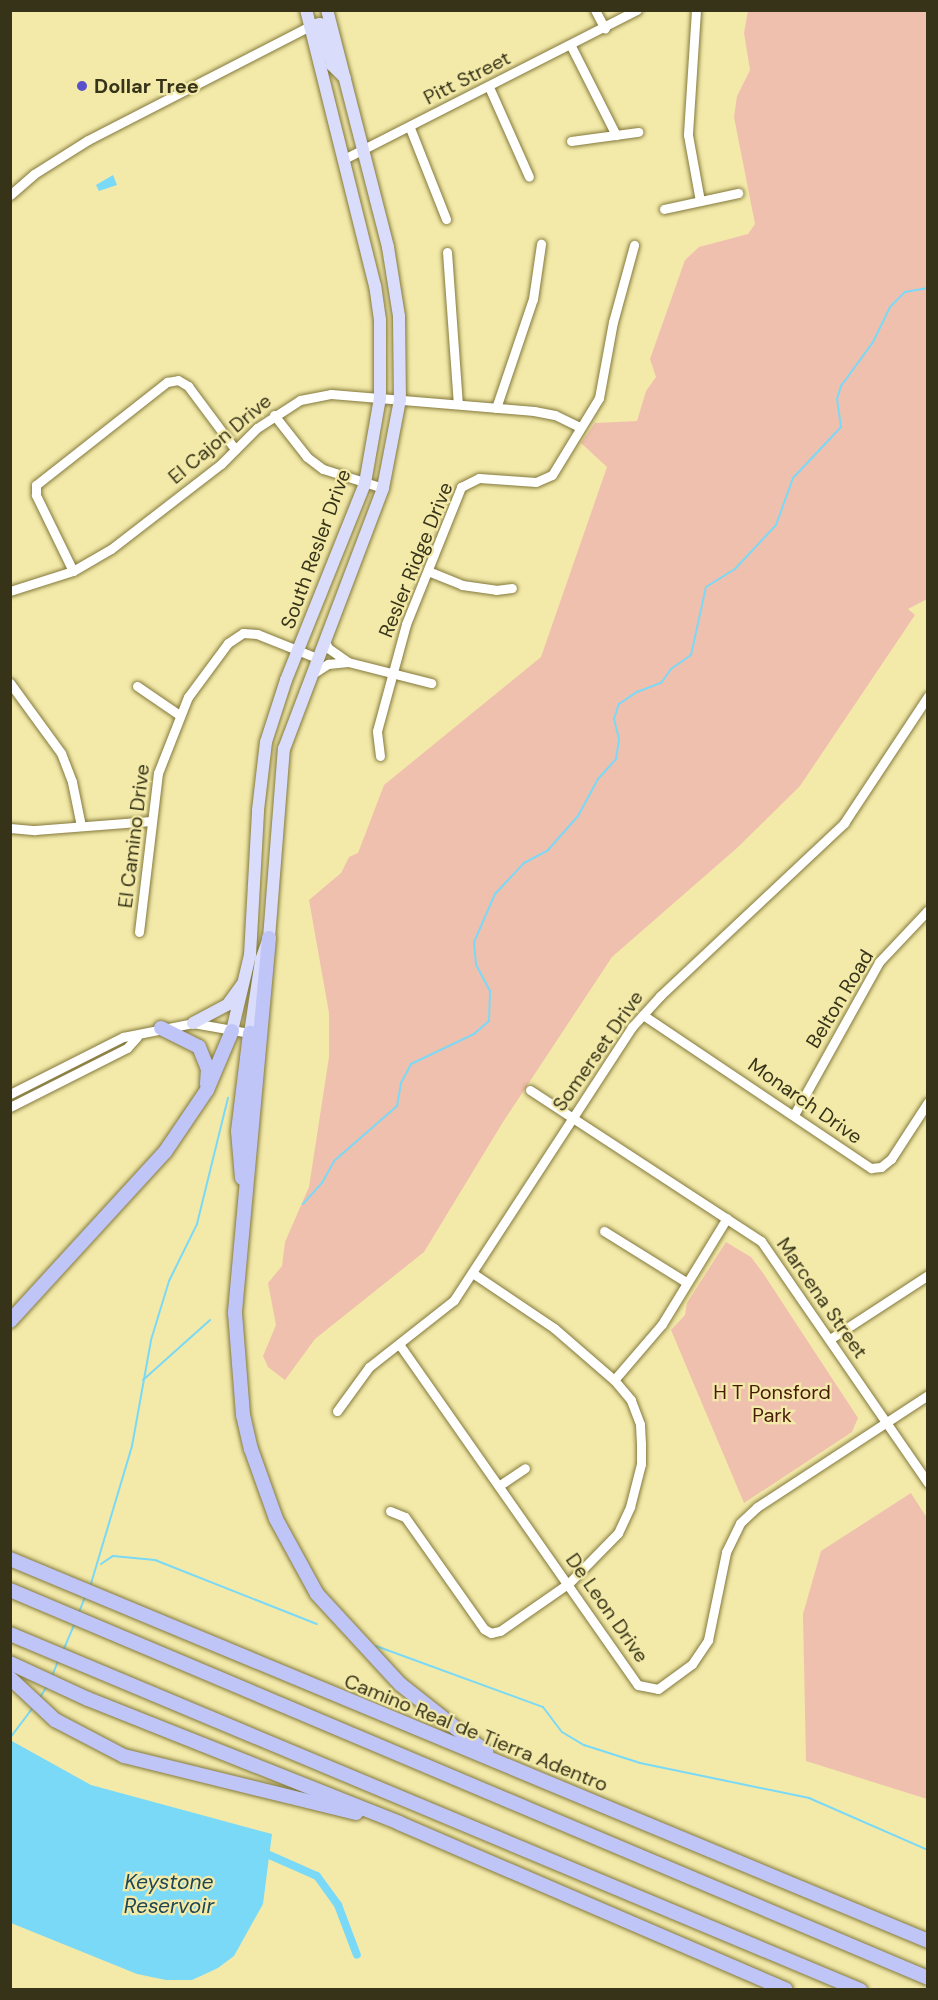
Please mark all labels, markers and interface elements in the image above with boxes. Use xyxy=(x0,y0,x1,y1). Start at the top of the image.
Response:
street label: Pitt Street xyxy=(420,46,514,110)
place label: Dollar Tree xyxy=(94,74,199,98)
marker: Dollar Tree xyxy=(75,79,89,93)
street label: El Cajon Drive xyxy=(164,389,276,489)
street label: South Resler Drive xyxy=(276,466,356,632)
street label: Resler Ridge Drive xyxy=(374,479,458,641)
street label: El Camino Drive xyxy=(113,763,155,909)
street label: Belton Road xyxy=(801,945,879,1053)
street label: Somerset Drive xyxy=(548,986,648,1116)
street label: Monarch Drive xyxy=(743,1053,867,1149)
street label: Marcena Street xyxy=(771,1233,873,1363)
park label: H T Ponsford Park xyxy=(713,1381,831,1428)
street label: De Leon Drive xyxy=(560,1549,654,1667)
street label: Camino Real de Tierra Adentro xyxy=(341,1669,611,1797)
water label: Keystone Reservoir xyxy=(124,1869,214,1919)

